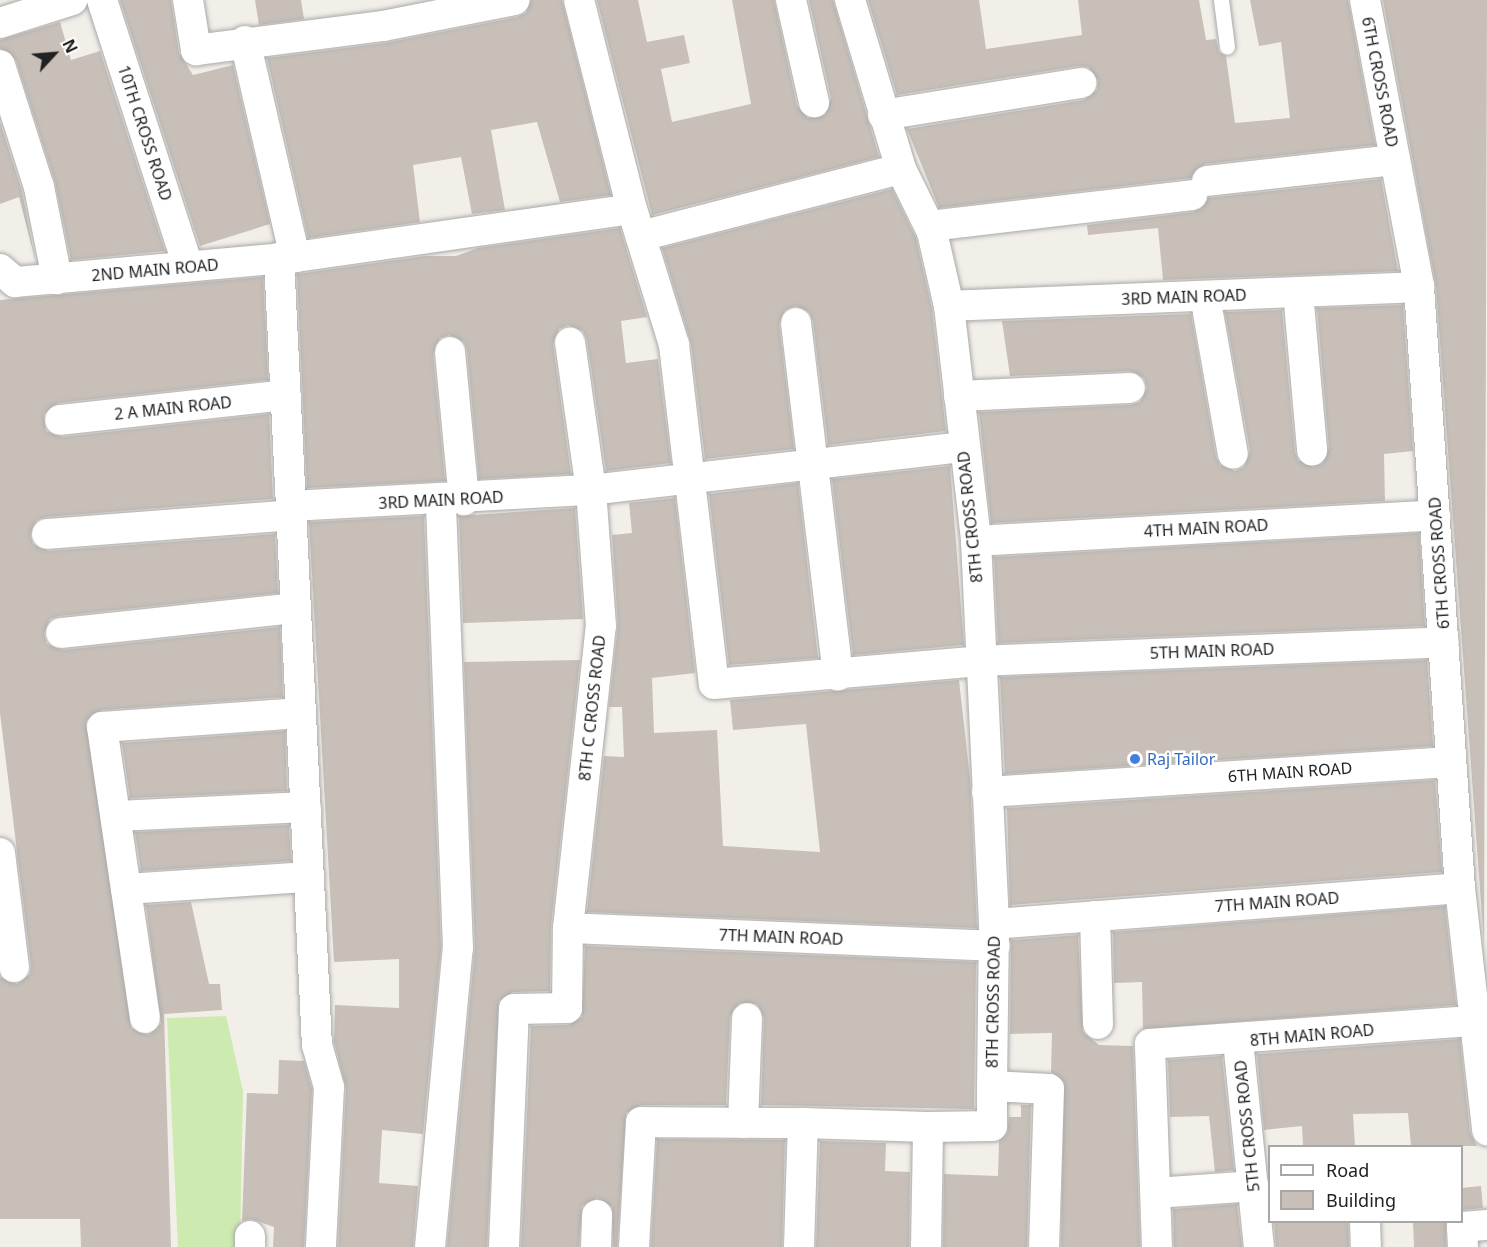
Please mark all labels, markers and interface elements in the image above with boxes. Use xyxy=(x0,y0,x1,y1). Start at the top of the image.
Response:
street label: 6TH CROSS ROAD xyxy=(1358,15,1402,149)
north arrow xyxy=(24,24,84,84)
text: N xyxy=(57,35,83,57)
street label: 10TH CROSS ROAD xyxy=(114,63,176,203)
street label: 2ND MAIN ROAD xyxy=(91,255,219,285)
street label: 3RD MAIN ROAD xyxy=(1121,285,1247,309)
street label: 2 A MAIN ROAD xyxy=(113,392,233,424)
street label: 8TH CROSS ROAD xyxy=(954,450,986,584)
street label: 3RD MAIN ROAD xyxy=(378,487,504,513)
street label: 6TH CROSS ROAD xyxy=(1425,496,1453,630)
street label: 4TH MAIN ROAD xyxy=(1143,515,1269,541)
street label: 8TH C CROSS ROAD xyxy=(575,634,609,782)
street label: 5TH MAIN ROAD xyxy=(1149,639,1275,663)
place label: Raj Tailor xyxy=(1147,749,1215,769)
marker: Raj Tailor xyxy=(1128,752,1142,766)
street label: 6TH MAIN ROAD xyxy=(1227,758,1353,786)
street label: 7TH MAIN ROAD xyxy=(1214,888,1340,916)
street label: 7TH MAIN ROAD xyxy=(718,925,844,949)
street label: 8TH CROSS ROAD xyxy=(982,936,1004,1068)
street label: 8TH MAIN ROAD xyxy=(1249,1020,1375,1050)
street label: 5TH CROSS ROAD xyxy=(1231,1059,1263,1193)
legend xyxy=(1268,1145,1463,1223)
text: Road xyxy=(1326,1158,1369,1182)
text: Building xyxy=(1326,1188,1396,1212)

